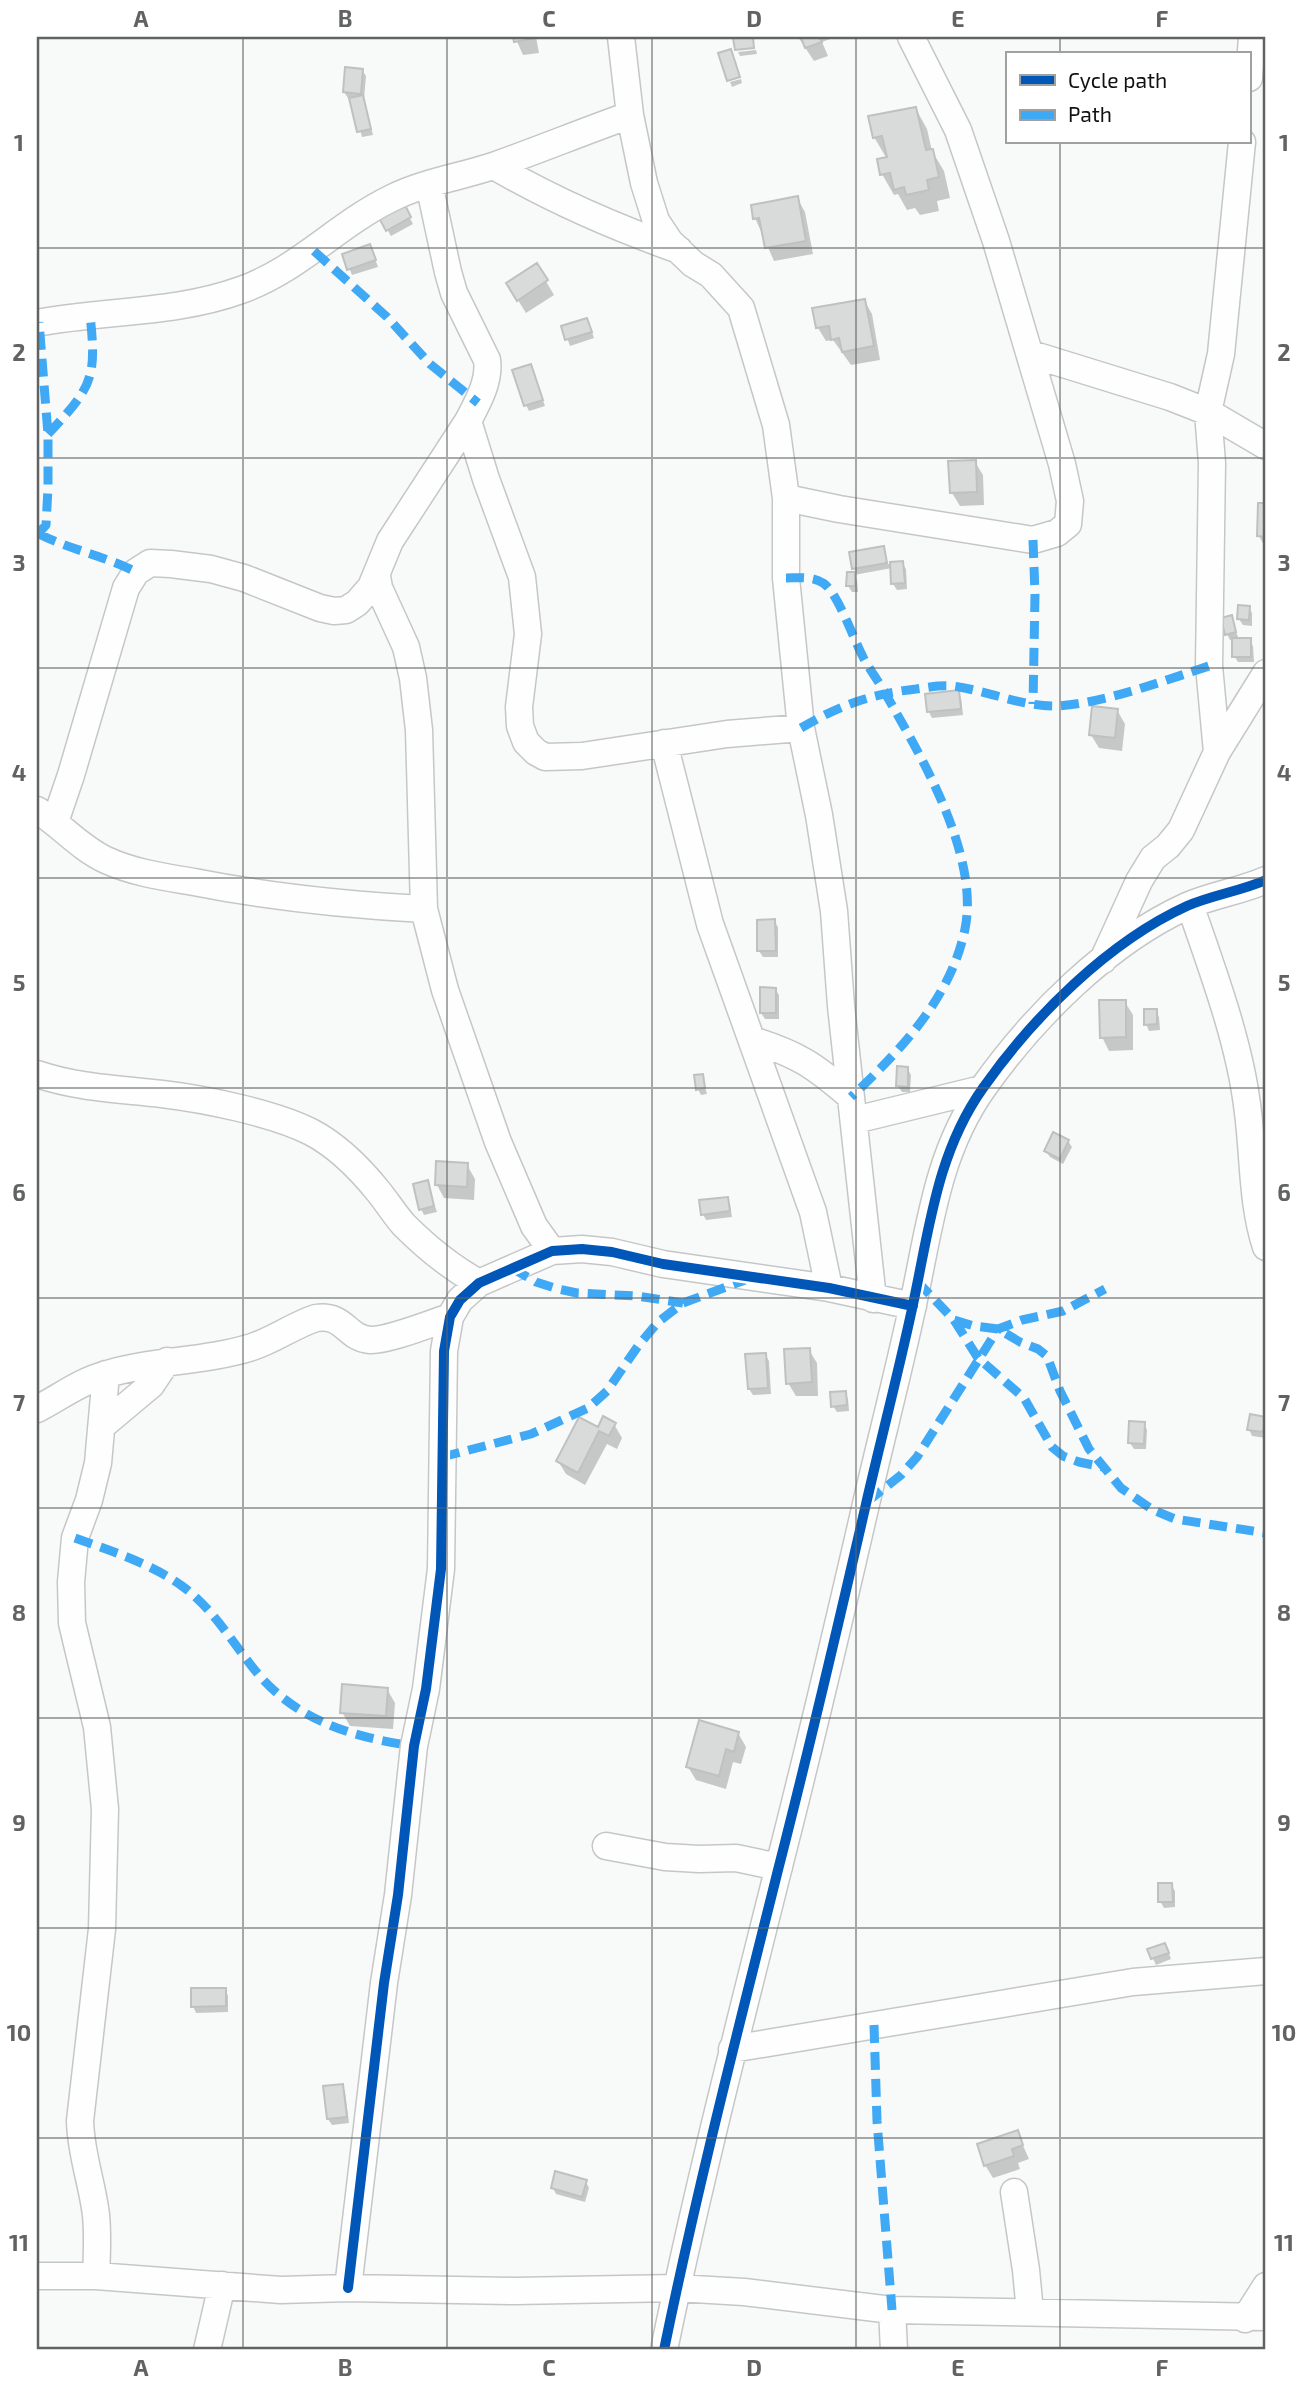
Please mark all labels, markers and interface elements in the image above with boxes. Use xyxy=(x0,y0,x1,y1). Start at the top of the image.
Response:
text: A xyxy=(133,4,149,32)
text: B xyxy=(338,4,352,32)
text: C xyxy=(542,4,556,32)
text: D xyxy=(746,4,762,32)
text: E xyxy=(951,4,965,32)
text: F xyxy=(1156,4,1169,32)
legend xyxy=(1006,52,1250,144)
text: Cycle path xyxy=(1068,67,1167,92)
text: Path xyxy=(1068,101,1112,126)
text: 1 xyxy=(14,128,24,156)
text: 1 xyxy=(1279,128,1289,156)
text: 2 xyxy=(12,338,26,366)
text: 2 xyxy=(1277,338,1291,366)
text: 3 xyxy=(12,548,26,576)
text: 3 xyxy=(1277,548,1291,576)
text: 4 xyxy=(12,758,26,786)
text: 4 xyxy=(1277,758,1291,786)
text: 5 xyxy=(13,968,25,996)
text: 5 xyxy=(1278,968,1290,996)
text: 6 xyxy=(12,1178,26,1206)
text: 6 xyxy=(1277,1178,1291,1206)
text: 7 xyxy=(13,1388,25,1416)
text: 7 xyxy=(1278,1388,1290,1416)
text: 8 xyxy=(12,1598,26,1626)
text: 8 xyxy=(1277,1598,1291,1626)
text: 9 xyxy=(12,1808,26,1836)
text: 9 xyxy=(1277,1808,1291,1836)
text: 10 xyxy=(7,2018,31,2046)
text: 10 xyxy=(1272,2018,1296,2046)
text: 11 xyxy=(9,2228,29,2256)
text: 11 xyxy=(1274,2228,1294,2256)
text: A xyxy=(133,2353,149,2381)
text: B xyxy=(338,2353,352,2381)
text: C xyxy=(542,2353,556,2381)
text: D xyxy=(746,2353,762,2381)
text: E xyxy=(951,2353,965,2381)
text: F xyxy=(1156,2353,1169,2381)

